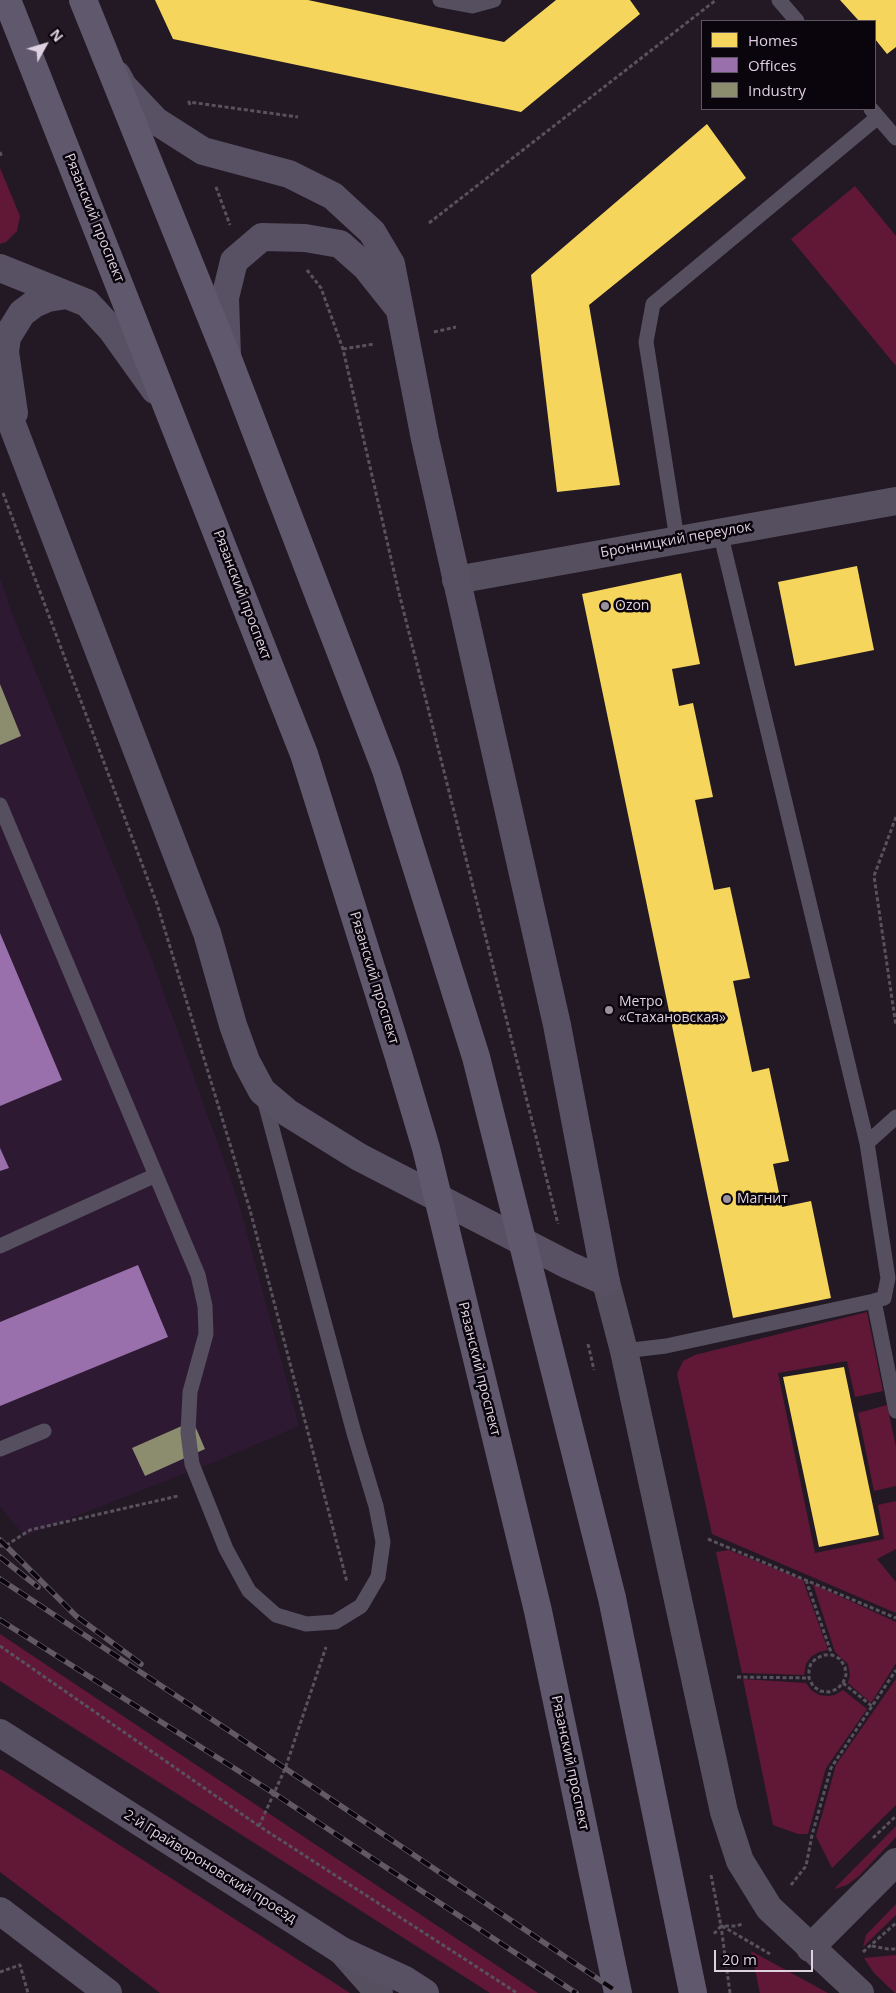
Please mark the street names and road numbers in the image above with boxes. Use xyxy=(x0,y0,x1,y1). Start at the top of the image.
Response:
street label: Рязанский проспект xyxy=(60,151,128,285)
street label: Бронницкий переулок xyxy=(599,518,753,562)
street label: Рязанский проспект xyxy=(209,528,275,662)
street label: Рязанский проспект xyxy=(346,910,402,1046)
street label: Рязанский проспект xyxy=(454,1300,504,1438)
street label: Рязанский проспект xyxy=(547,1694,593,1832)
street label: 2-й Грайвороновский проезд xyxy=(121,1807,299,1927)

